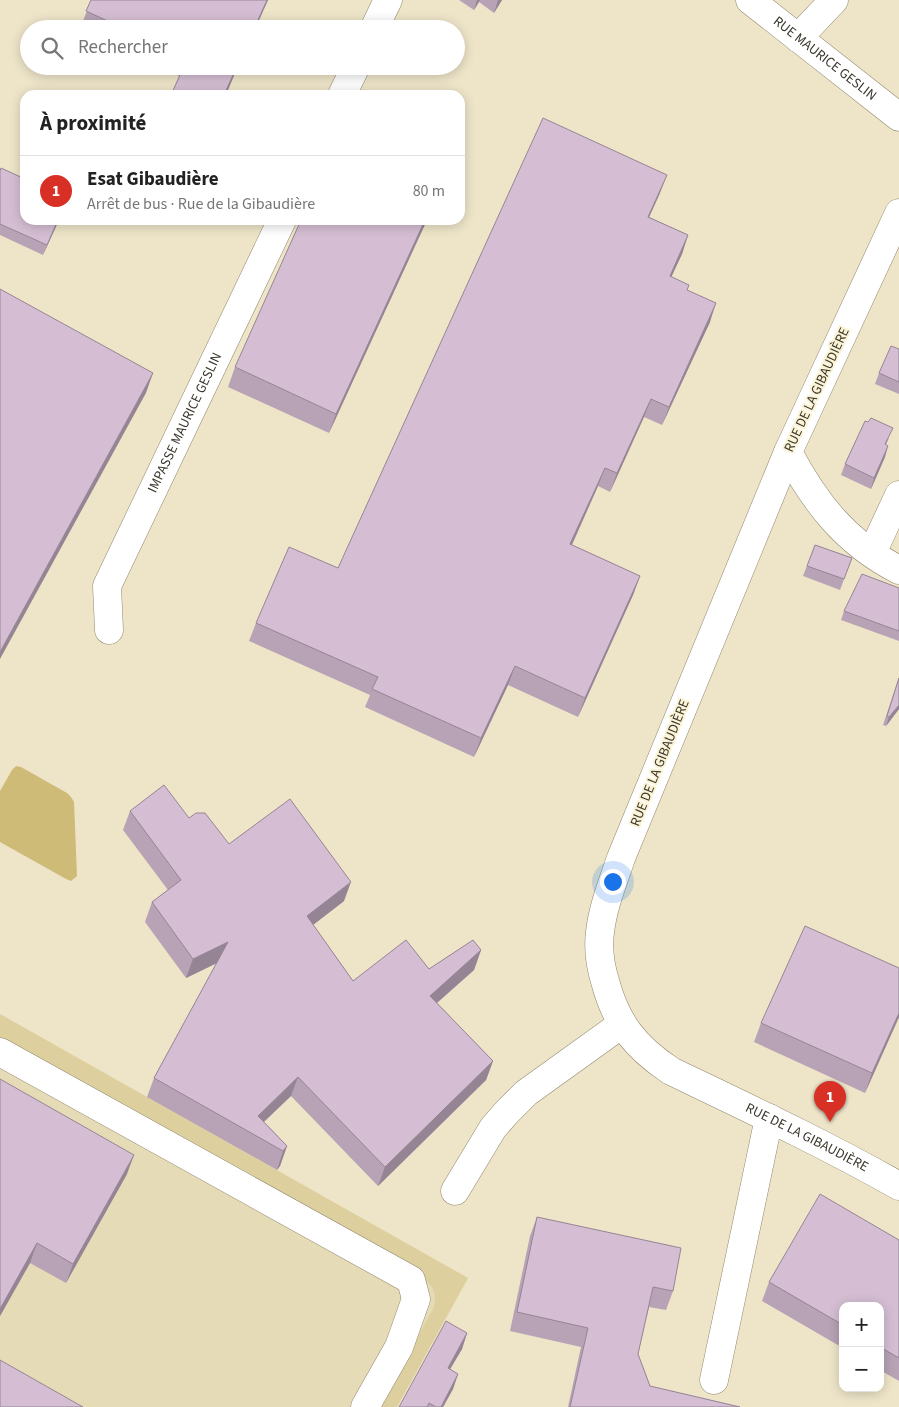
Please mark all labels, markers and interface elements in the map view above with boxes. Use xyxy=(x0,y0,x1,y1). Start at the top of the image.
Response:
street label: RUE MAURICE GESLIN xyxy=(769,12,881,106)
search box xyxy=(20,20,465,75)
icon: search xyxy=(38,34,66,62)
text: Rechercher xyxy=(78,34,168,61)
text: À proximité xyxy=(40,108,146,138)
text: Esat Gibaudière xyxy=(87,166,219,193)
text: 1 xyxy=(52,180,60,202)
text: 80 m xyxy=(413,180,445,202)
text: Arrêt de bus · Rue de la Gibaudière xyxy=(87,193,315,215)
street label: RUE DE LA GIBAUDIÈRE xyxy=(779,325,855,455)
street label: IMPASSE MAURICE GESLIN xyxy=(143,349,227,496)
street label: RUE DE LA GIBAUDIÈRE xyxy=(625,697,695,829)
your location xyxy=(600,869,626,895)
pin: 1 xyxy=(814,1081,846,1122)
street label: RUE DE LA GIBAUDIÈRE xyxy=(742,1098,872,1177)
map controls xyxy=(839,1302,884,1392)
button: + xyxy=(839,1302,884,1347)
button: − xyxy=(839,1347,884,1392)

